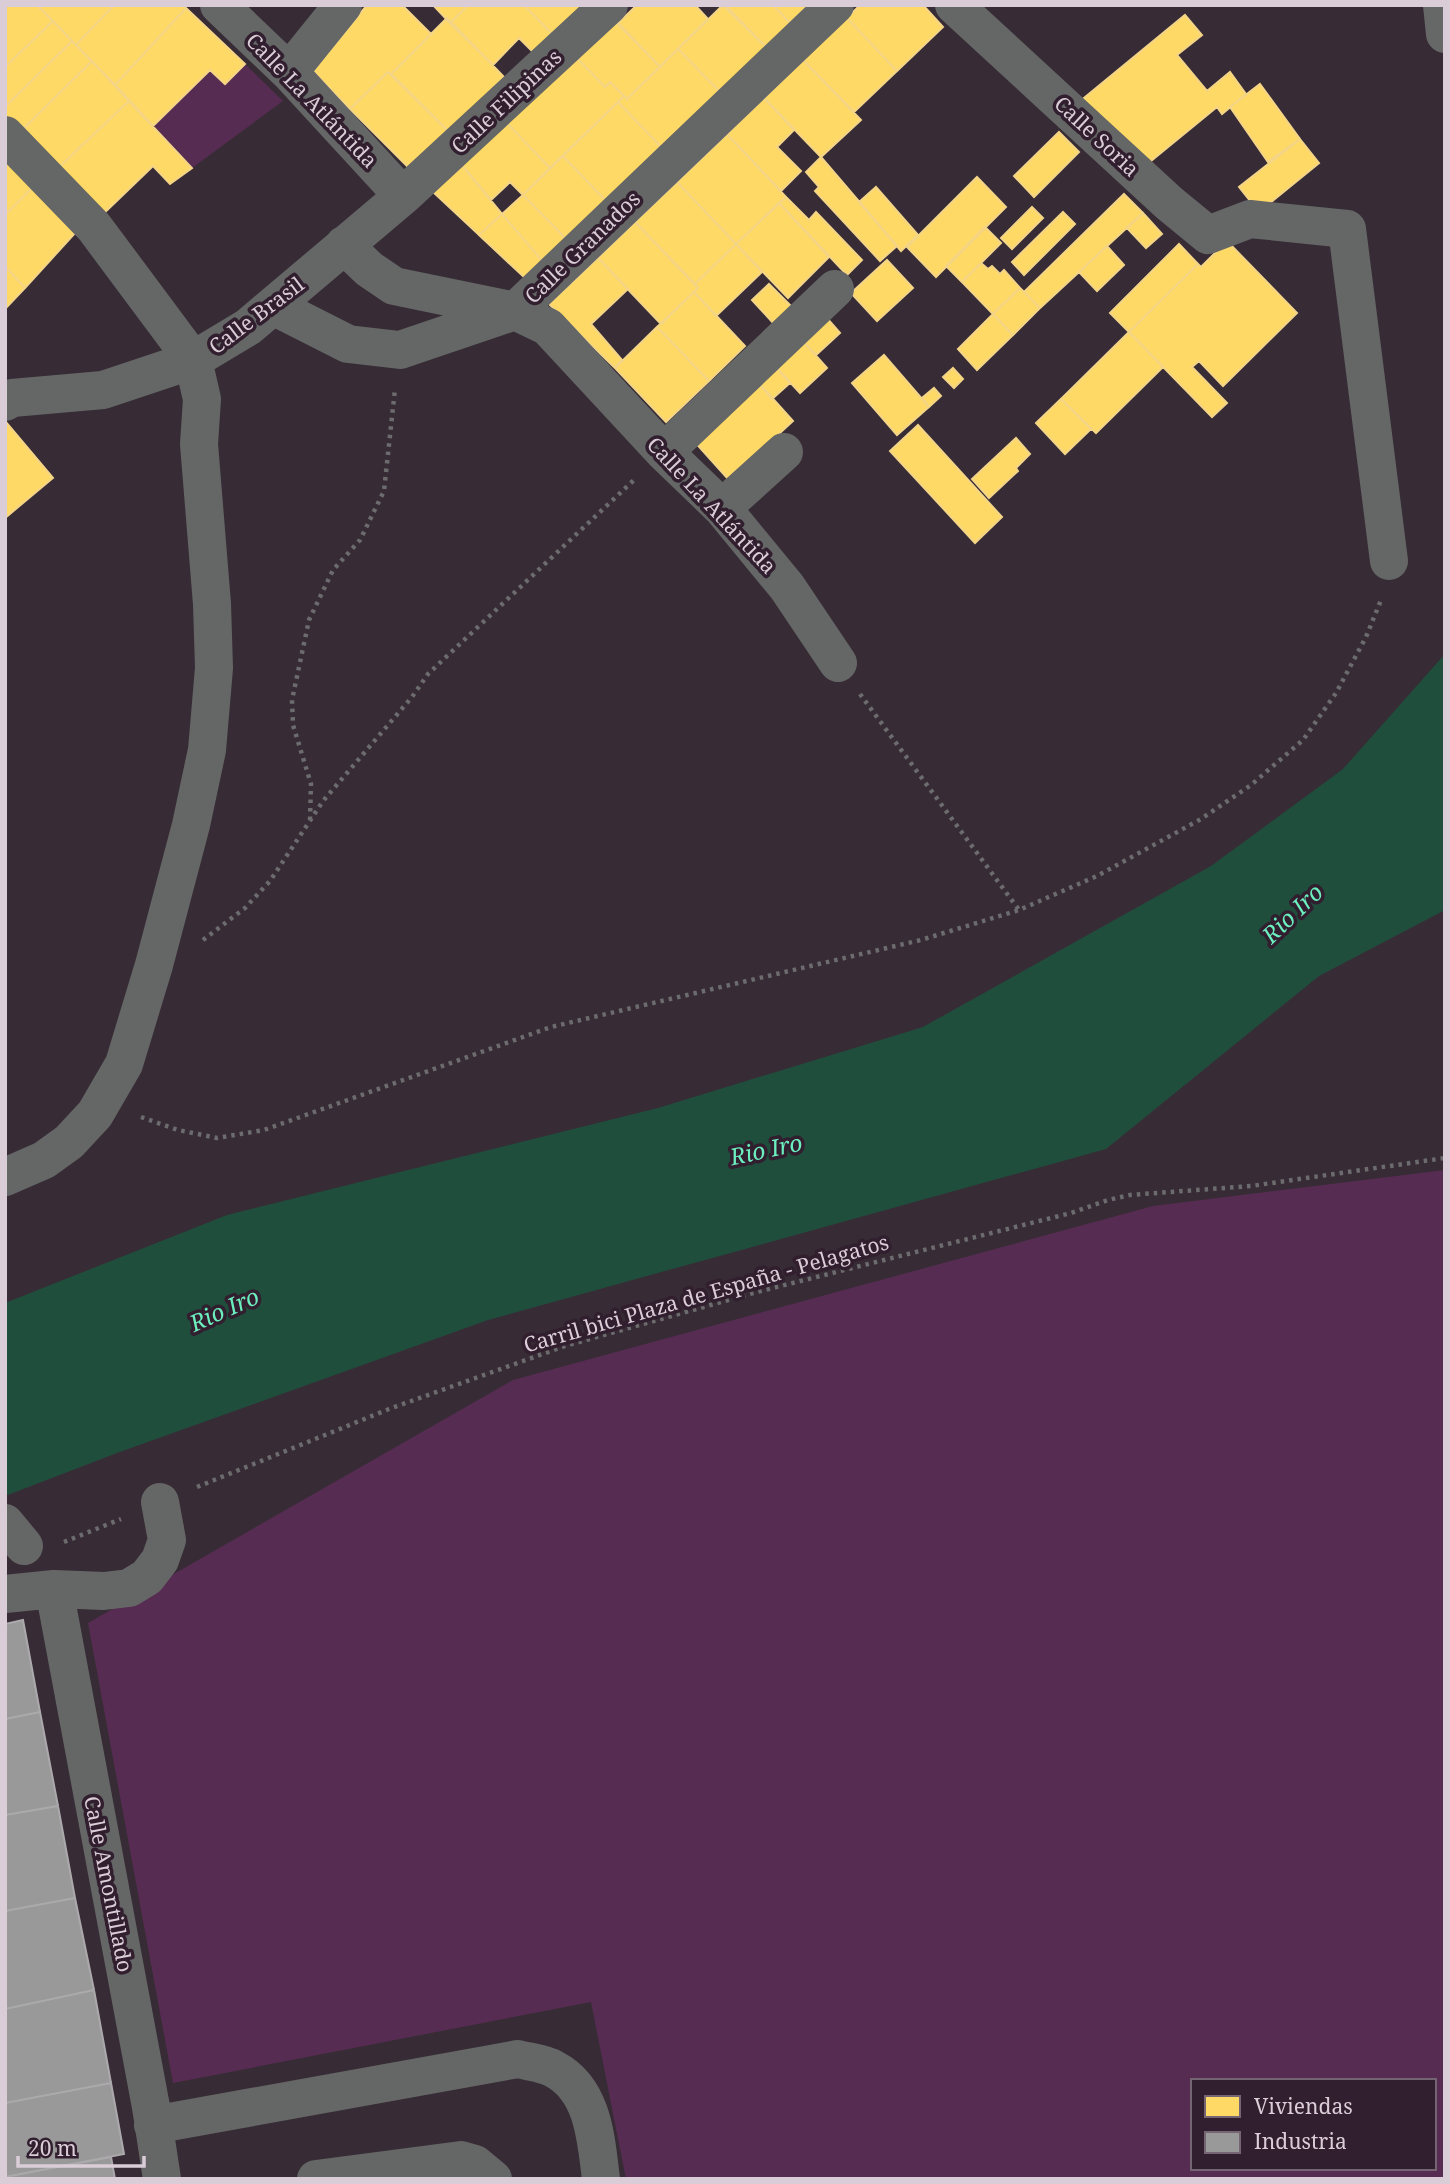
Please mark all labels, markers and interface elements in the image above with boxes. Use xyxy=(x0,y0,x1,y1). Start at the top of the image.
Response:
street label: Calle La Atlántida xyxy=(240,26,384,174)
street label: Calle Filipinas xyxy=(445,43,567,159)
street label: Calle Soria xyxy=(1049,89,1145,183)
street label: Calle Granados xyxy=(518,185,646,309)
street label: Calle Brasil xyxy=(203,270,310,360)
street label: Calle La Atlántida xyxy=(641,430,783,580)
water label: Rio Iro xyxy=(1254,876,1330,951)
water label: Rio Iro xyxy=(726,1126,805,1172)
street label: Carril bici Plaza de España - Pelagatos xyxy=(520,1227,892,1359)
water label: Rio Iro xyxy=(183,1279,264,1339)
street label: Calle Amontillado xyxy=(78,1794,140,1974)
legend xyxy=(1191,2079,1436,2170)
text: Viviendas xyxy=(1254,2092,1353,2120)
scale bar xyxy=(18,2124,144,2168)
text: Industria xyxy=(1254,2127,1347,2155)
text: 20 m xyxy=(28,2134,77,2162)

